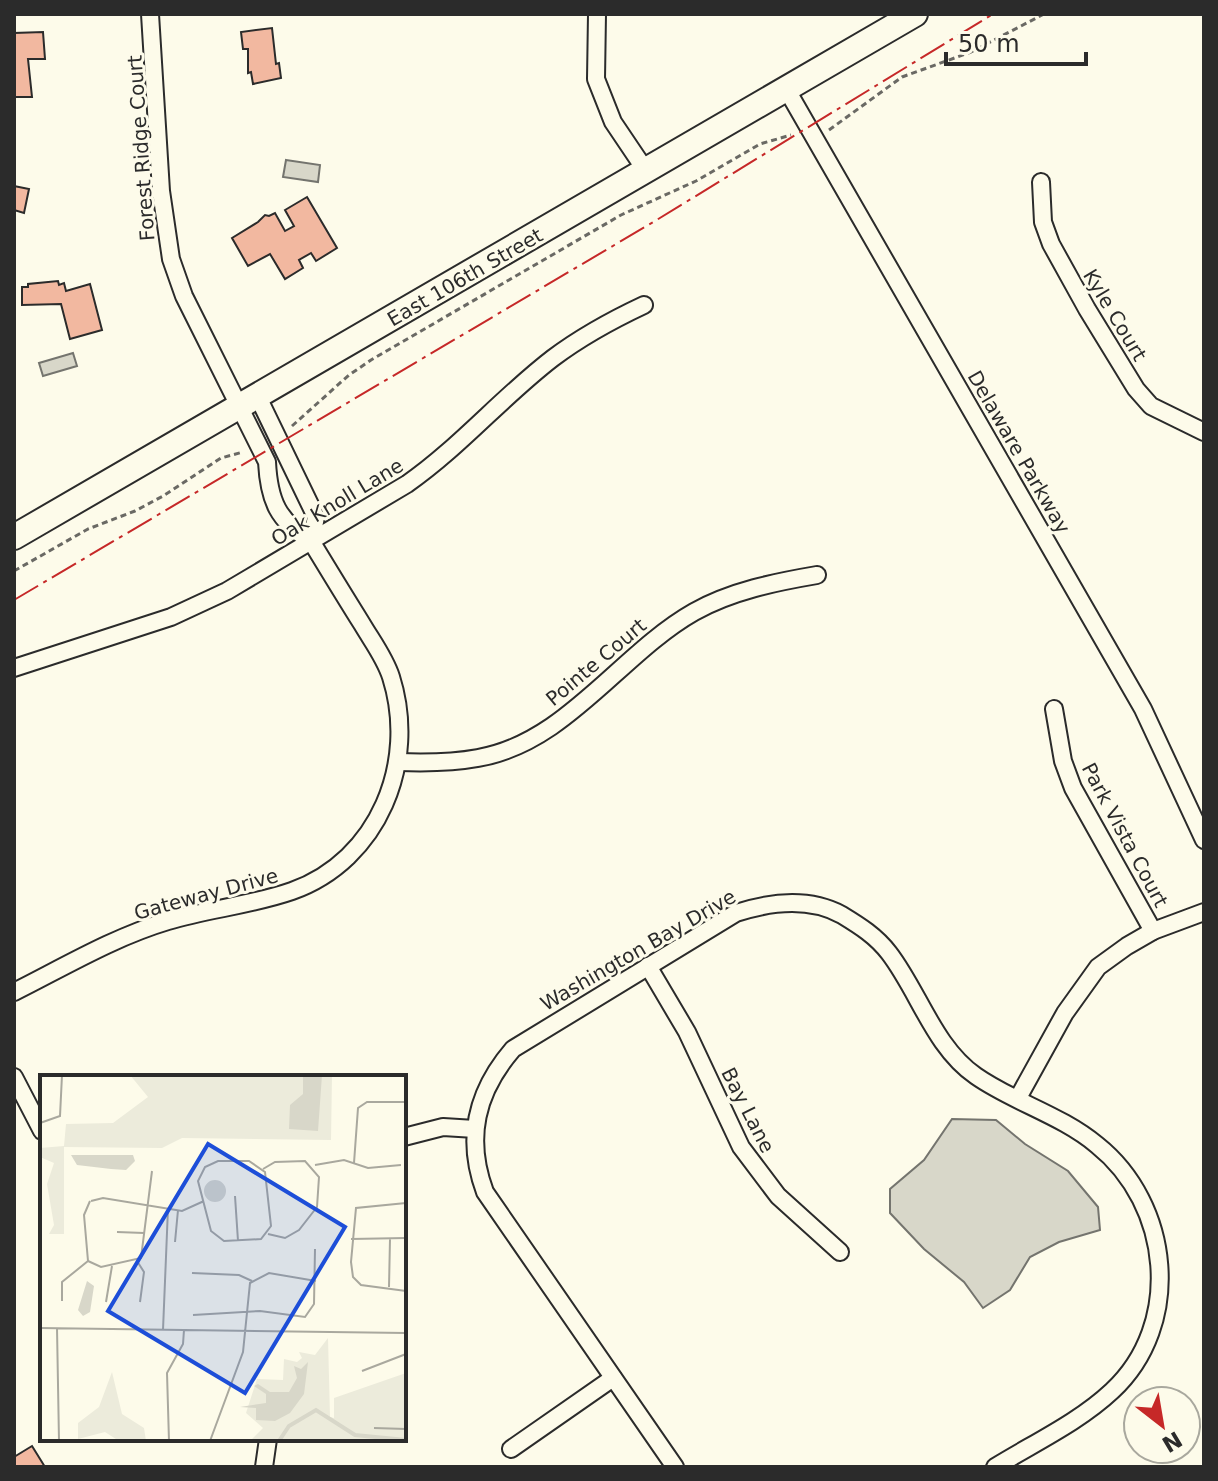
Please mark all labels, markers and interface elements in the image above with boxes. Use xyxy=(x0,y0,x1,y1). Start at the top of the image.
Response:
scale bar xyxy=(946,16,1086,66)
text: 50 m xyxy=(958,30,1020,58)
street label: Forest Ridge Court xyxy=(123,54,159,242)
street label: East 106th Street xyxy=(383,223,547,331)
street label: Kyle Court xyxy=(1078,265,1152,365)
street label: Delaware Parkway xyxy=(963,366,1076,538)
street label: Oak Knoll Lane xyxy=(267,453,407,551)
street label: Pointe Court xyxy=(541,613,651,711)
street label: Park Vista Court xyxy=(1077,759,1173,911)
street label: Gateway Drive xyxy=(131,863,281,925)
street label: Washington Bay Drive xyxy=(536,884,740,1016)
street label: Bay Lane xyxy=(716,1063,780,1157)
inset map xyxy=(40,1075,406,1441)
north arrow xyxy=(1122,1385,1202,1465)
text: N xyxy=(1158,1426,1186,1457)

